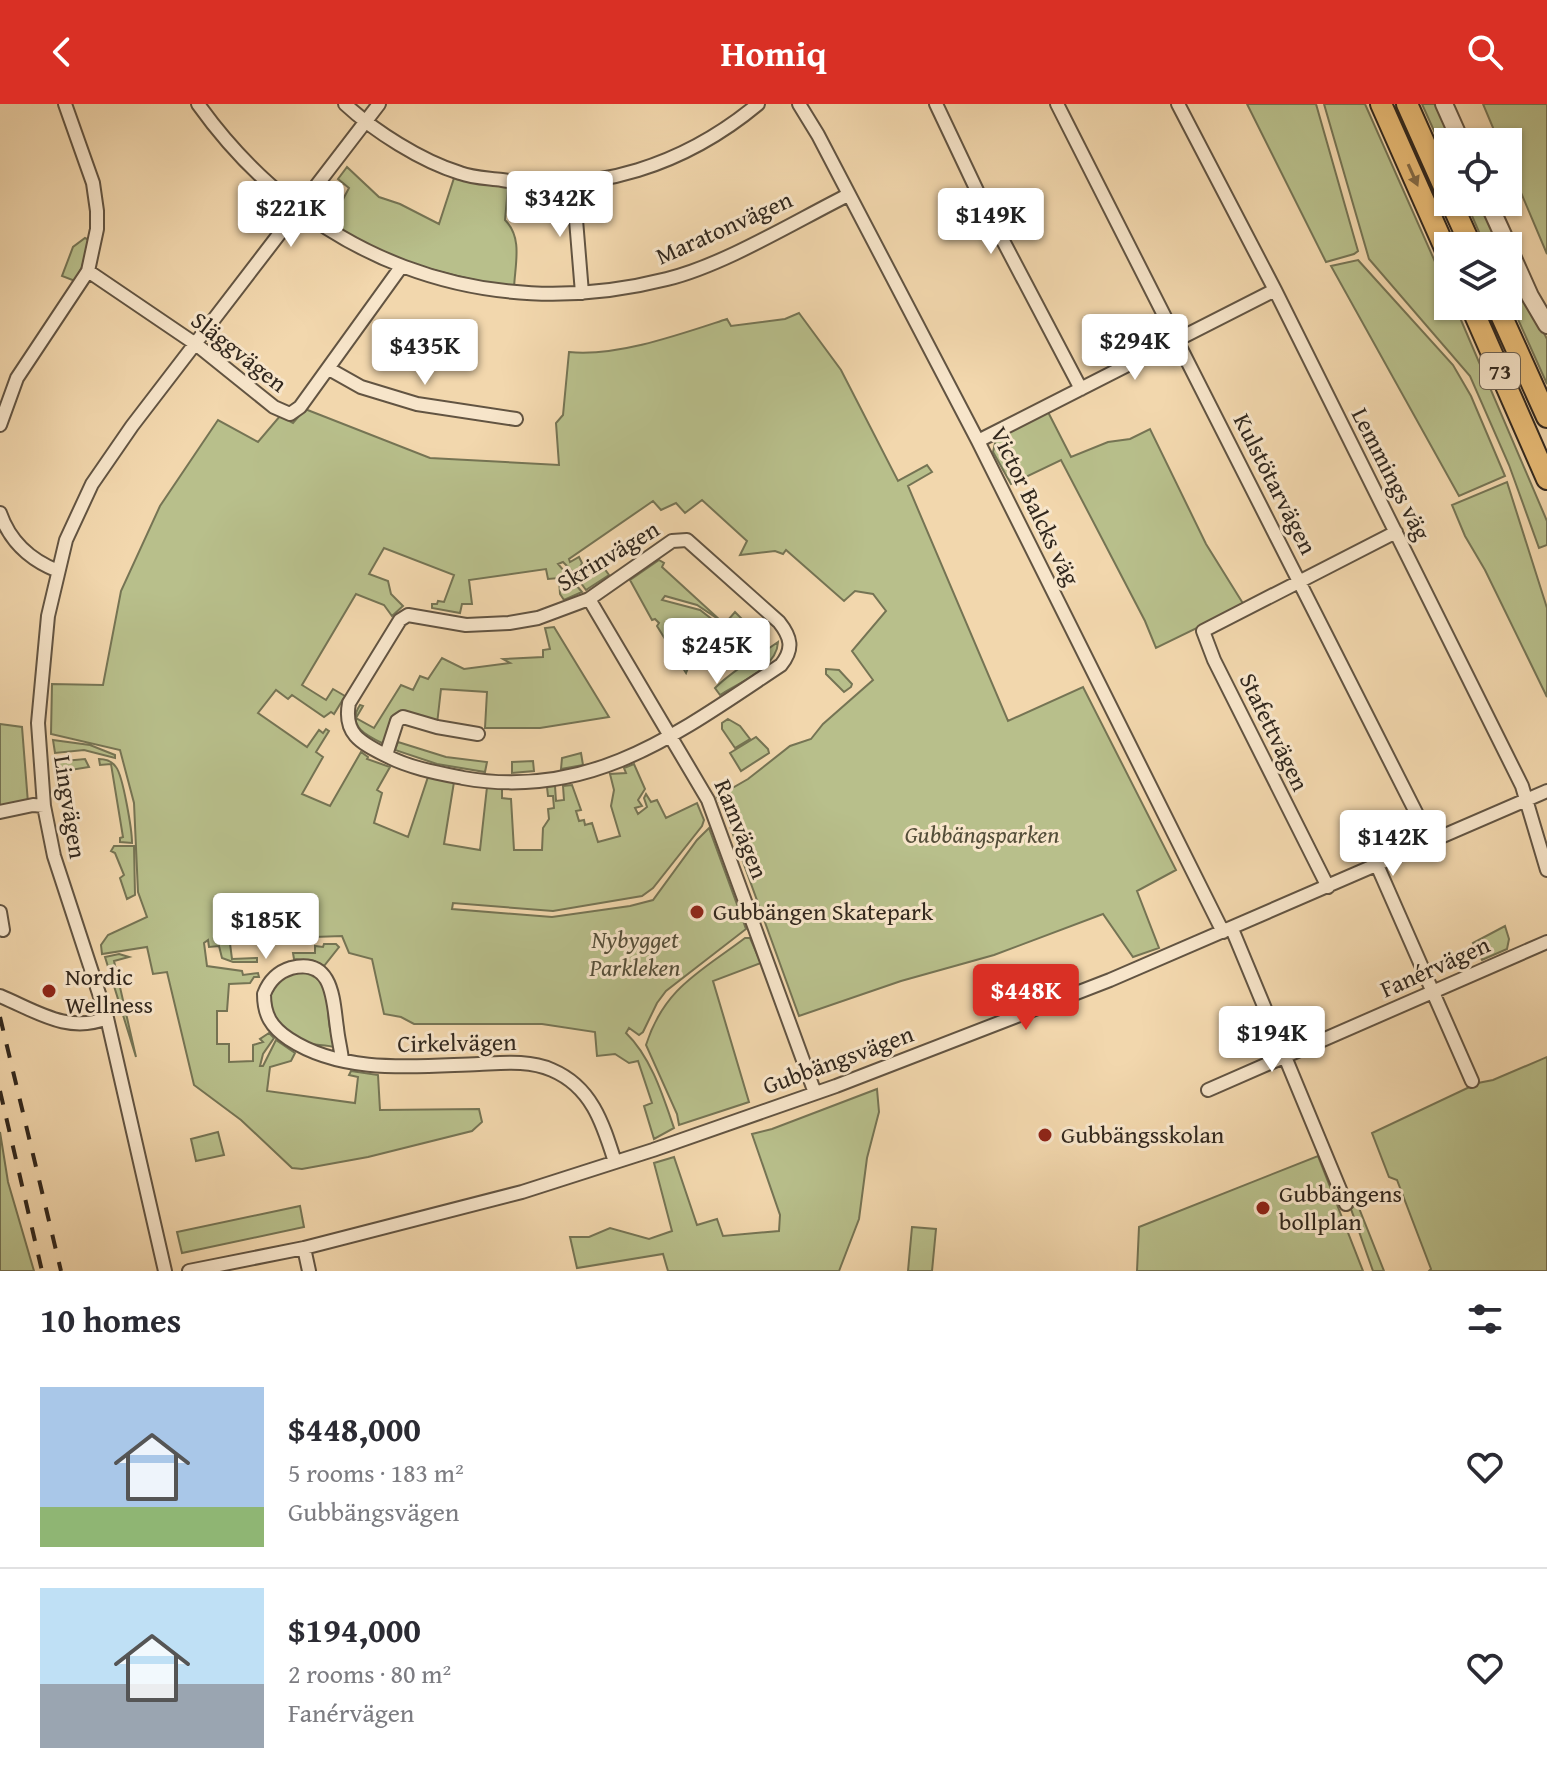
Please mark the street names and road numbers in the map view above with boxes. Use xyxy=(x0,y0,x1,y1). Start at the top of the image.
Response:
street label: Maratonvägen xyxy=(650,182,798,273)
street label: Släggvägen xyxy=(184,303,295,401)
road number: 73 xyxy=(1480,353,1520,389)
street label: Lemmings väg xyxy=(1343,402,1440,546)
street label: Kulstötarvägen xyxy=(1225,407,1326,561)
street label: Victor Balcks väg xyxy=(982,420,1089,591)
street label: Skrinvägen xyxy=(550,511,666,600)
street label: Stafettvägen xyxy=(1231,667,1318,797)
street label: Lingvägen xyxy=(45,753,96,861)
street label: Ramvägen xyxy=(706,774,778,884)
street label: Fanérvägen xyxy=(1374,927,1496,1006)
street label: Gubbängsvägen xyxy=(757,1016,919,1103)
street label: Cirkelvägen xyxy=(397,1024,517,1061)

